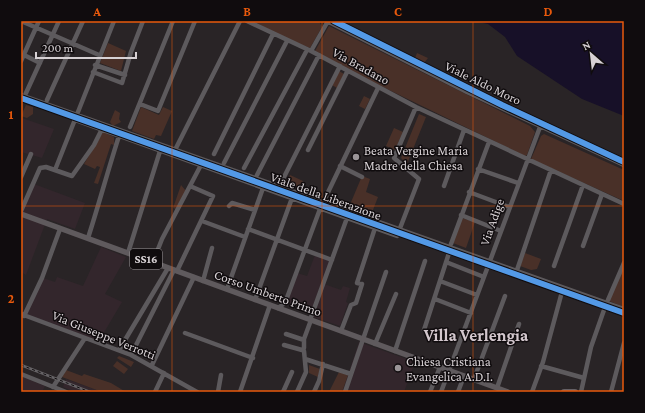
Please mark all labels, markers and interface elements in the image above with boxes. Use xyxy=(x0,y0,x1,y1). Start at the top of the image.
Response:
text: A xyxy=(92,4,101,19)
text: B xyxy=(243,4,251,19)
text: C xyxy=(394,4,402,19)
text: D xyxy=(544,4,553,19)
scale bar xyxy=(36,34,136,60)
north arrow xyxy=(571,34,611,74)
text: N xyxy=(580,38,593,52)
text: 200 m xyxy=(42,41,74,55)
street label: Via Bradano xyxy=(330,44,392,88)
street label: Viale Aldo Moro xyxy=(443,58,523,108)
text: 1 xyxy=(9,107,14,122)
place label: Beata Vergine Maria Madre della Chiesa xyxy=(364,143,468,173)
marker: Beata Vergine Maria Madre della Chiesa xyxy=(351,152,361,162)
street label: Viale della Liberazione xyxy=(269,169,384,223)
street label: Via Adige xyxy=(477,196,507,247)
road number: SS16 xyxy=(130,249,162,269)
street label: Corso Umberto Primo xyxy=(212,267,324,319)
text: 2 xyxy=(8,291,15,306)
street label: Via Giuseppe Verrotti xyxy=(50,307,158,363)
district label: Villa Verlengia xyxy=(423,326,529,345)
place label: Chiesa Cristiana Evangelica A.D.I. xyxy=(406,354,493,384)
marker: Chiesa Cristiana Evangelica A.D.I. xyxy=(393,363,403,373)

